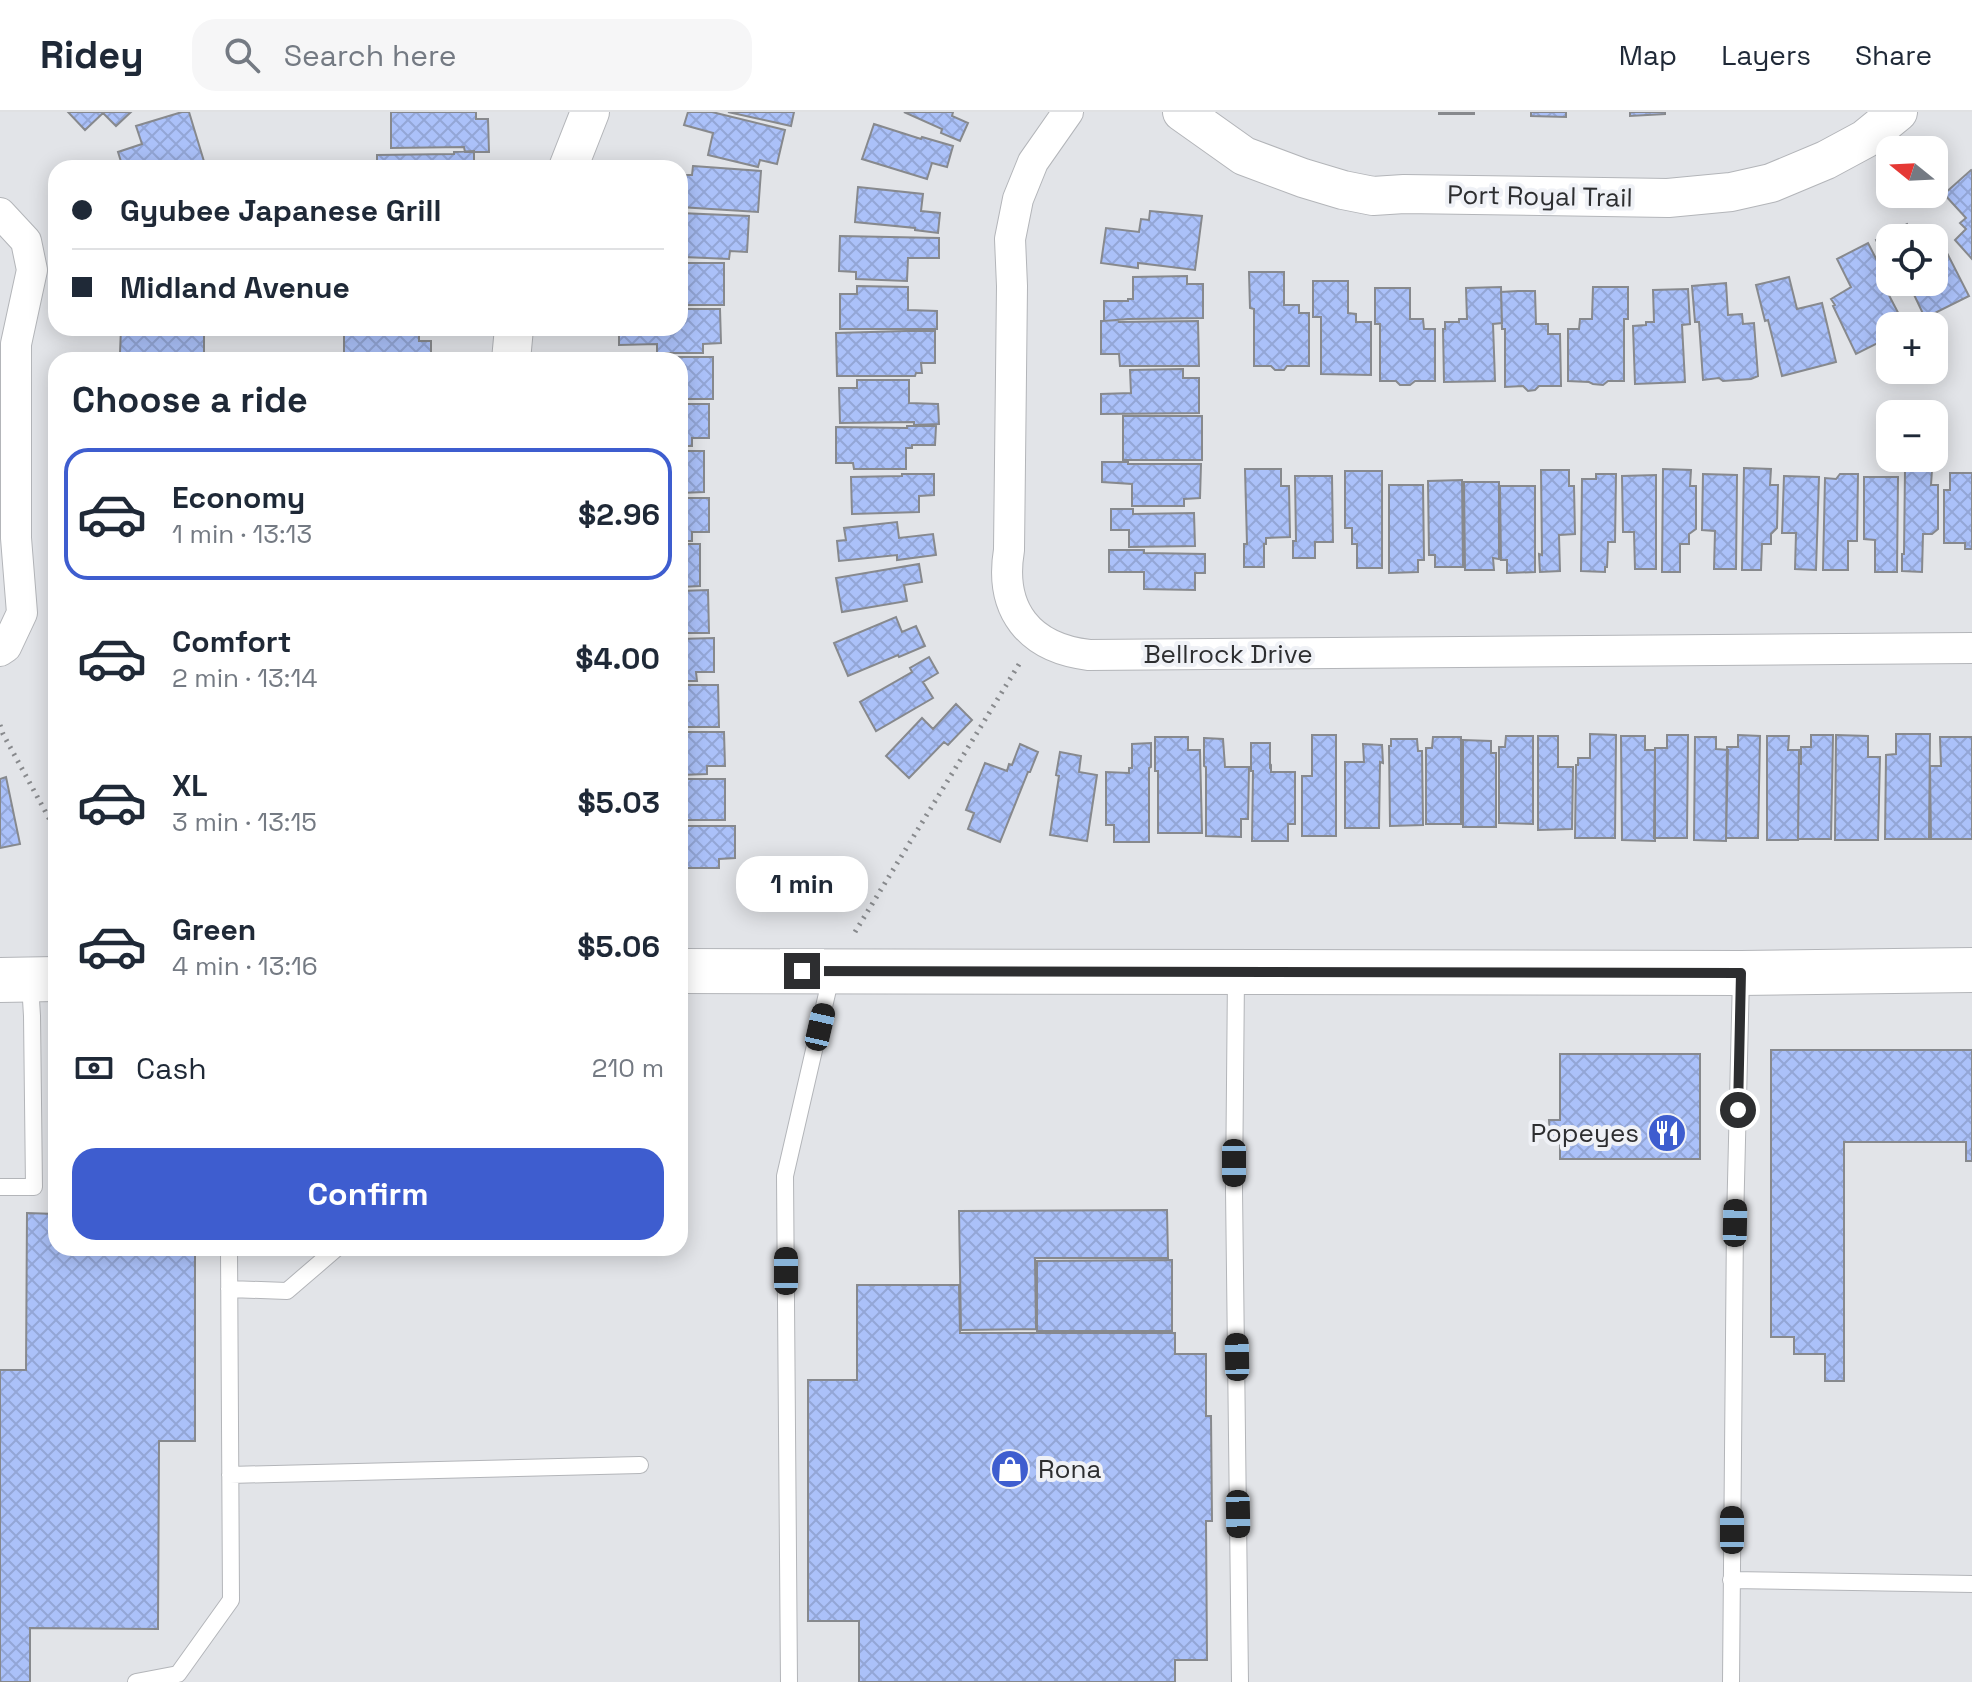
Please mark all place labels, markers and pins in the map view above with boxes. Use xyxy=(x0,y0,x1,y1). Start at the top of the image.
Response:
restaurant icon: Popeyes xyxy=(1646,1112,1688,1154)
place label: Popeyes xyxy=(1531,1116,1639,1150)
shop icon: Rona xyxy=(989,1448,1031,1490)
place label: Rona xyxy=(1038,1452,1101,1486)

